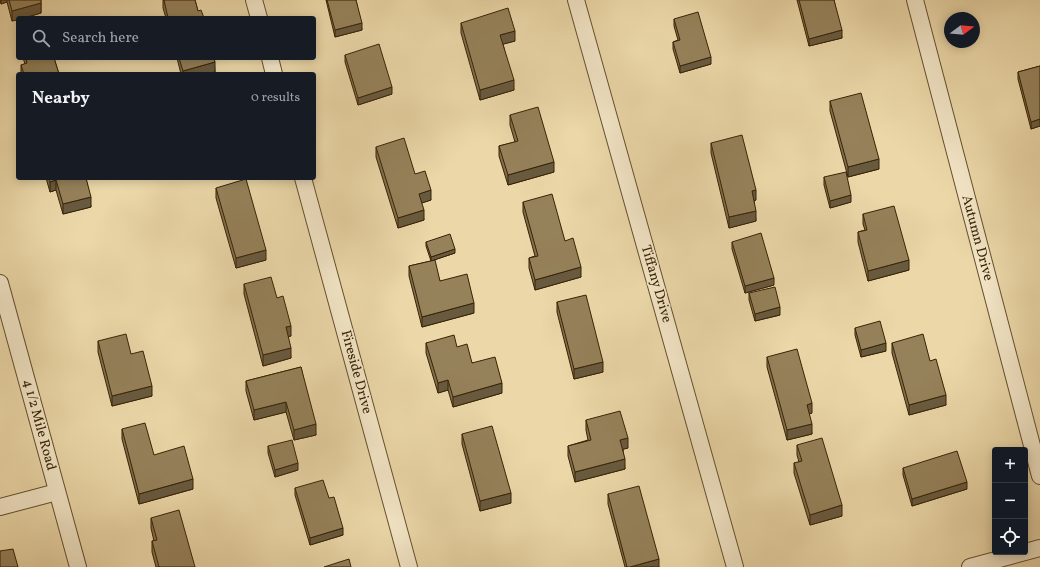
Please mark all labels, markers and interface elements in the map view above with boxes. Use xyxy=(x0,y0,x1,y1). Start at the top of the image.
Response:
north arrow xyxy=(944,12,980,48)
search box xyxy=(16,16,316,60)
icon: search xyxy=(30,27,52,49)
text: Search here xyxy=(62,28,139,49)
text: Nearby xyxy=(32,87,90,110)
text: 0 results xyxy=(251,89,300,107)
street label: Autumn Drive xyxy=(956,193,998,283)
street label: Tiffany Drive xyxy=(636,243,676,325)
street label: Fireside Drive xyxy=(336,328,376,416)
street label: 4 1/2 Mile Road xyxy=(18,377,60,473)
map controls xyxy=(992,447,1028,555)
button: + xyxy=(992,447,1028,483)
button: − xyxy=(992,483,1028,519)
button: locate xyxy=(992,519,1028,555)

